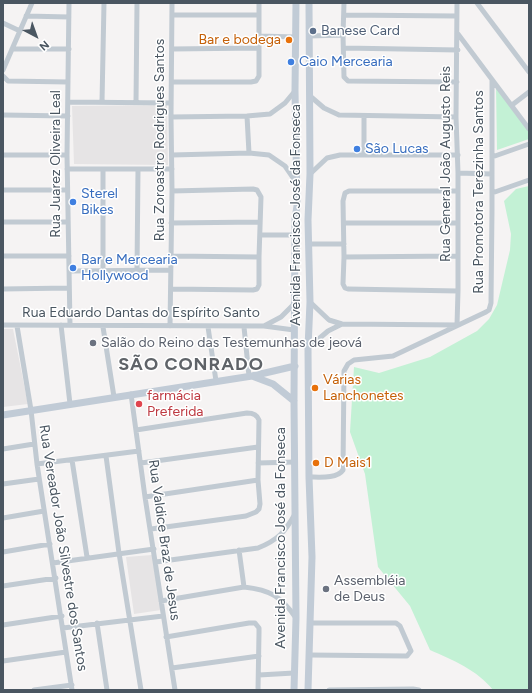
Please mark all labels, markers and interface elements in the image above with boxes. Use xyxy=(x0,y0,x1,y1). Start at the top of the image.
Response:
north arrow xyxy=(16,16,56,56)
place label: Banese Card xyxy=(321,23,400,39)
marker: Banese Card xyxy=(308,26,318,36)
place label: Bar e bodega xyxy=(198,32,281,48)
marker: Bar e bodega xyxy=(284,35,294,45)
text: N xyxy=(37,38,52,53)
street label: Rua Zoroastro Rodrigues Santos xyxy=(152,39,168,241)
place label: Caio Mercearia xyxy=(299,54,393,70)
marker: Caio Mercearia xyxy=(286,57,296,67)
street label: Rua General João Augusto Reis xyxy=(438,66,454,262)
street label: Rua Juarez Oliveira Leal xyxy=(48,90,64,238)
street label: Rua Promotora Terezinha Santos xyxy=(471,90,487,294)
street label: Avenida Francisco José da Fonseca xyxy=(288,104,304,326)
place label: São Lucas xyxy=(365,141,429,157)
marker: São Lucas xyxy=(352,144,362,154)
place label: Sterel Bikes xyxy=(81,186,118,218)
marker: Sterel Bikes xyxy=(68,197,78,207)
place label: Bar e Mercearia Hollywood xyxy=(81,252,178,284)
marker: Bar e Mercearia Hollywood xyxy=(68,263,78,273)
street label: Rua Eduardo Dantas do Espírito Santo xyxy=(22,305,260,321)
place label: Salão do Reino das Testemunhas de jeová xyxy=(101,335,362,351)
marker: Salão do Reino das Testemunhas de jeová xyxy=(88,338,98,348)
district label: SÃO CONRADO xyxy=(118,354,264,376)
place label: Várias Lanchonetes xyxy=(323,372,404,404)
marker: Várias Lanchonetes xyxy=(310,383,320,393)
place label: farmácia Preferida xyxy=(147,388,204,420)
marker: farmácia Preferida xyxy=(134,399,144,409)
street label: Rua Vereador João Silvestre dos Santos xyxy=(35,424,91,672)
street label: Avenida Francisco José da Fonseca xyxy=(273,427,289,649)
place label: D Mais1 xyxy=(324,455,372,471)
street label: Rua Valdice Braz de Jesus xyxy=(144,458,184,622)
marker: D Mais1 xyxy=(311,458,321,468)
place label: Assembléia de Deus xyxy=(334,573,405,606)
marker: Assembléia de Deus xyxy=(321,584,331,594)

